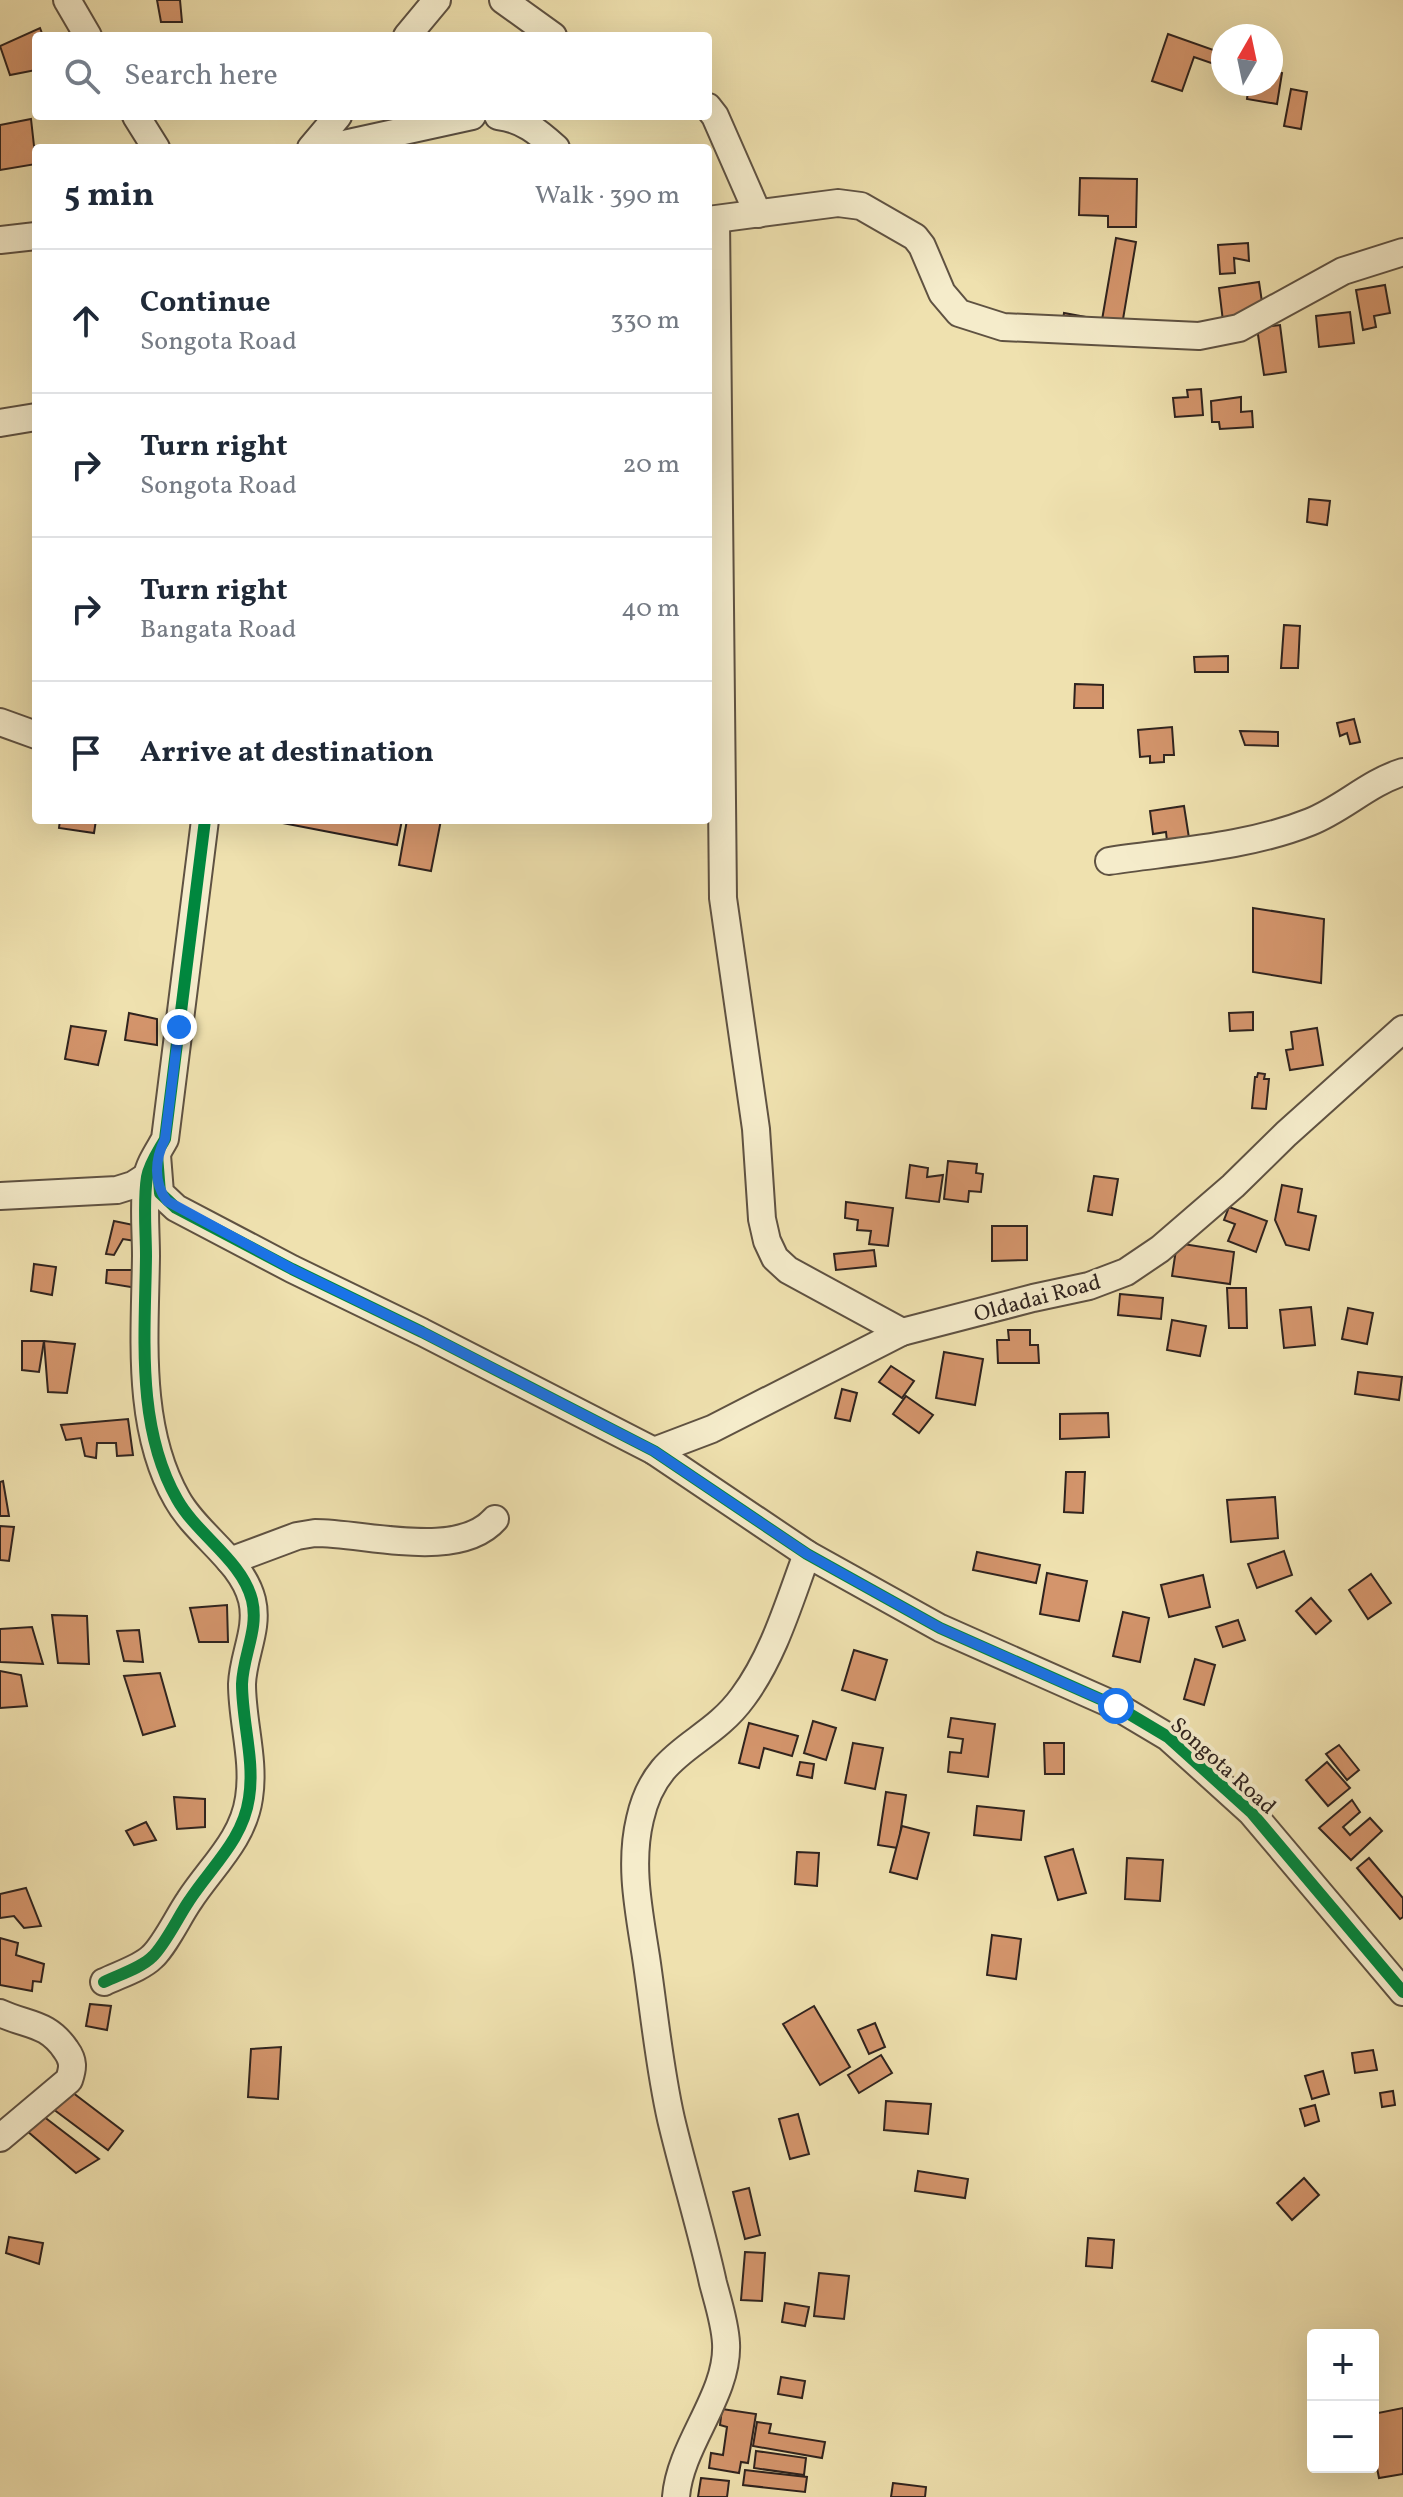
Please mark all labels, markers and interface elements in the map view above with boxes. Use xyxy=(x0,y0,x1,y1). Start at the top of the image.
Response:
north arrow xyxy=(1211,24,1283,96)
search box xyxy=(32,32,712,120)
icon: search xyxy=(60,54,104,98)
text: Search here xyxy=(124,55,278,97)
text: 5 min xyxy=(64,173,154,220)
text: Walk · 390 m xyxy=(535,178,680,214)
text: Continue xyxy=(140,282,271,324)
icon: ahead xyxy=(64,299,108,343)
text: 330 m xyxy=(610,303,680,339)
text: Songota Road xyxy=(140,324,297,360)
text: Turn right xyxy=(140,426,288,468)
icon: right xyxy=(64,443,108,487)
text: 20 m xyxy=(622,447,680,483)
text: Songota Road xyxy=(140,468,297,504)
text: Turn right xyxy=(140,570,288,612)
icon: right xyxy=(64,587,108,631)
text: 40 m xyxy=(621,591,680,627)
text: Bangata Road xyxy=(140,612,297,648)
icon: arrive xyxy=(64,731,108,775)
text: Arrive at destination xyxy=(140,732,434,774)
route end xyxy=(161,1009,197,1045)
street label: Oldadai Road xyxy=(971,1268,1104,1331)
route start xyxy=(1098,1688,1134,1724)
street label: Songota Road xyxy=(1163,1711,1282,1823)
map controls xyxy=(1307,2329,1379,2473)
button: + xyxy=(1307,2329,1379,2401)
button: − xyxy=(1307,2401,1379,2473)

